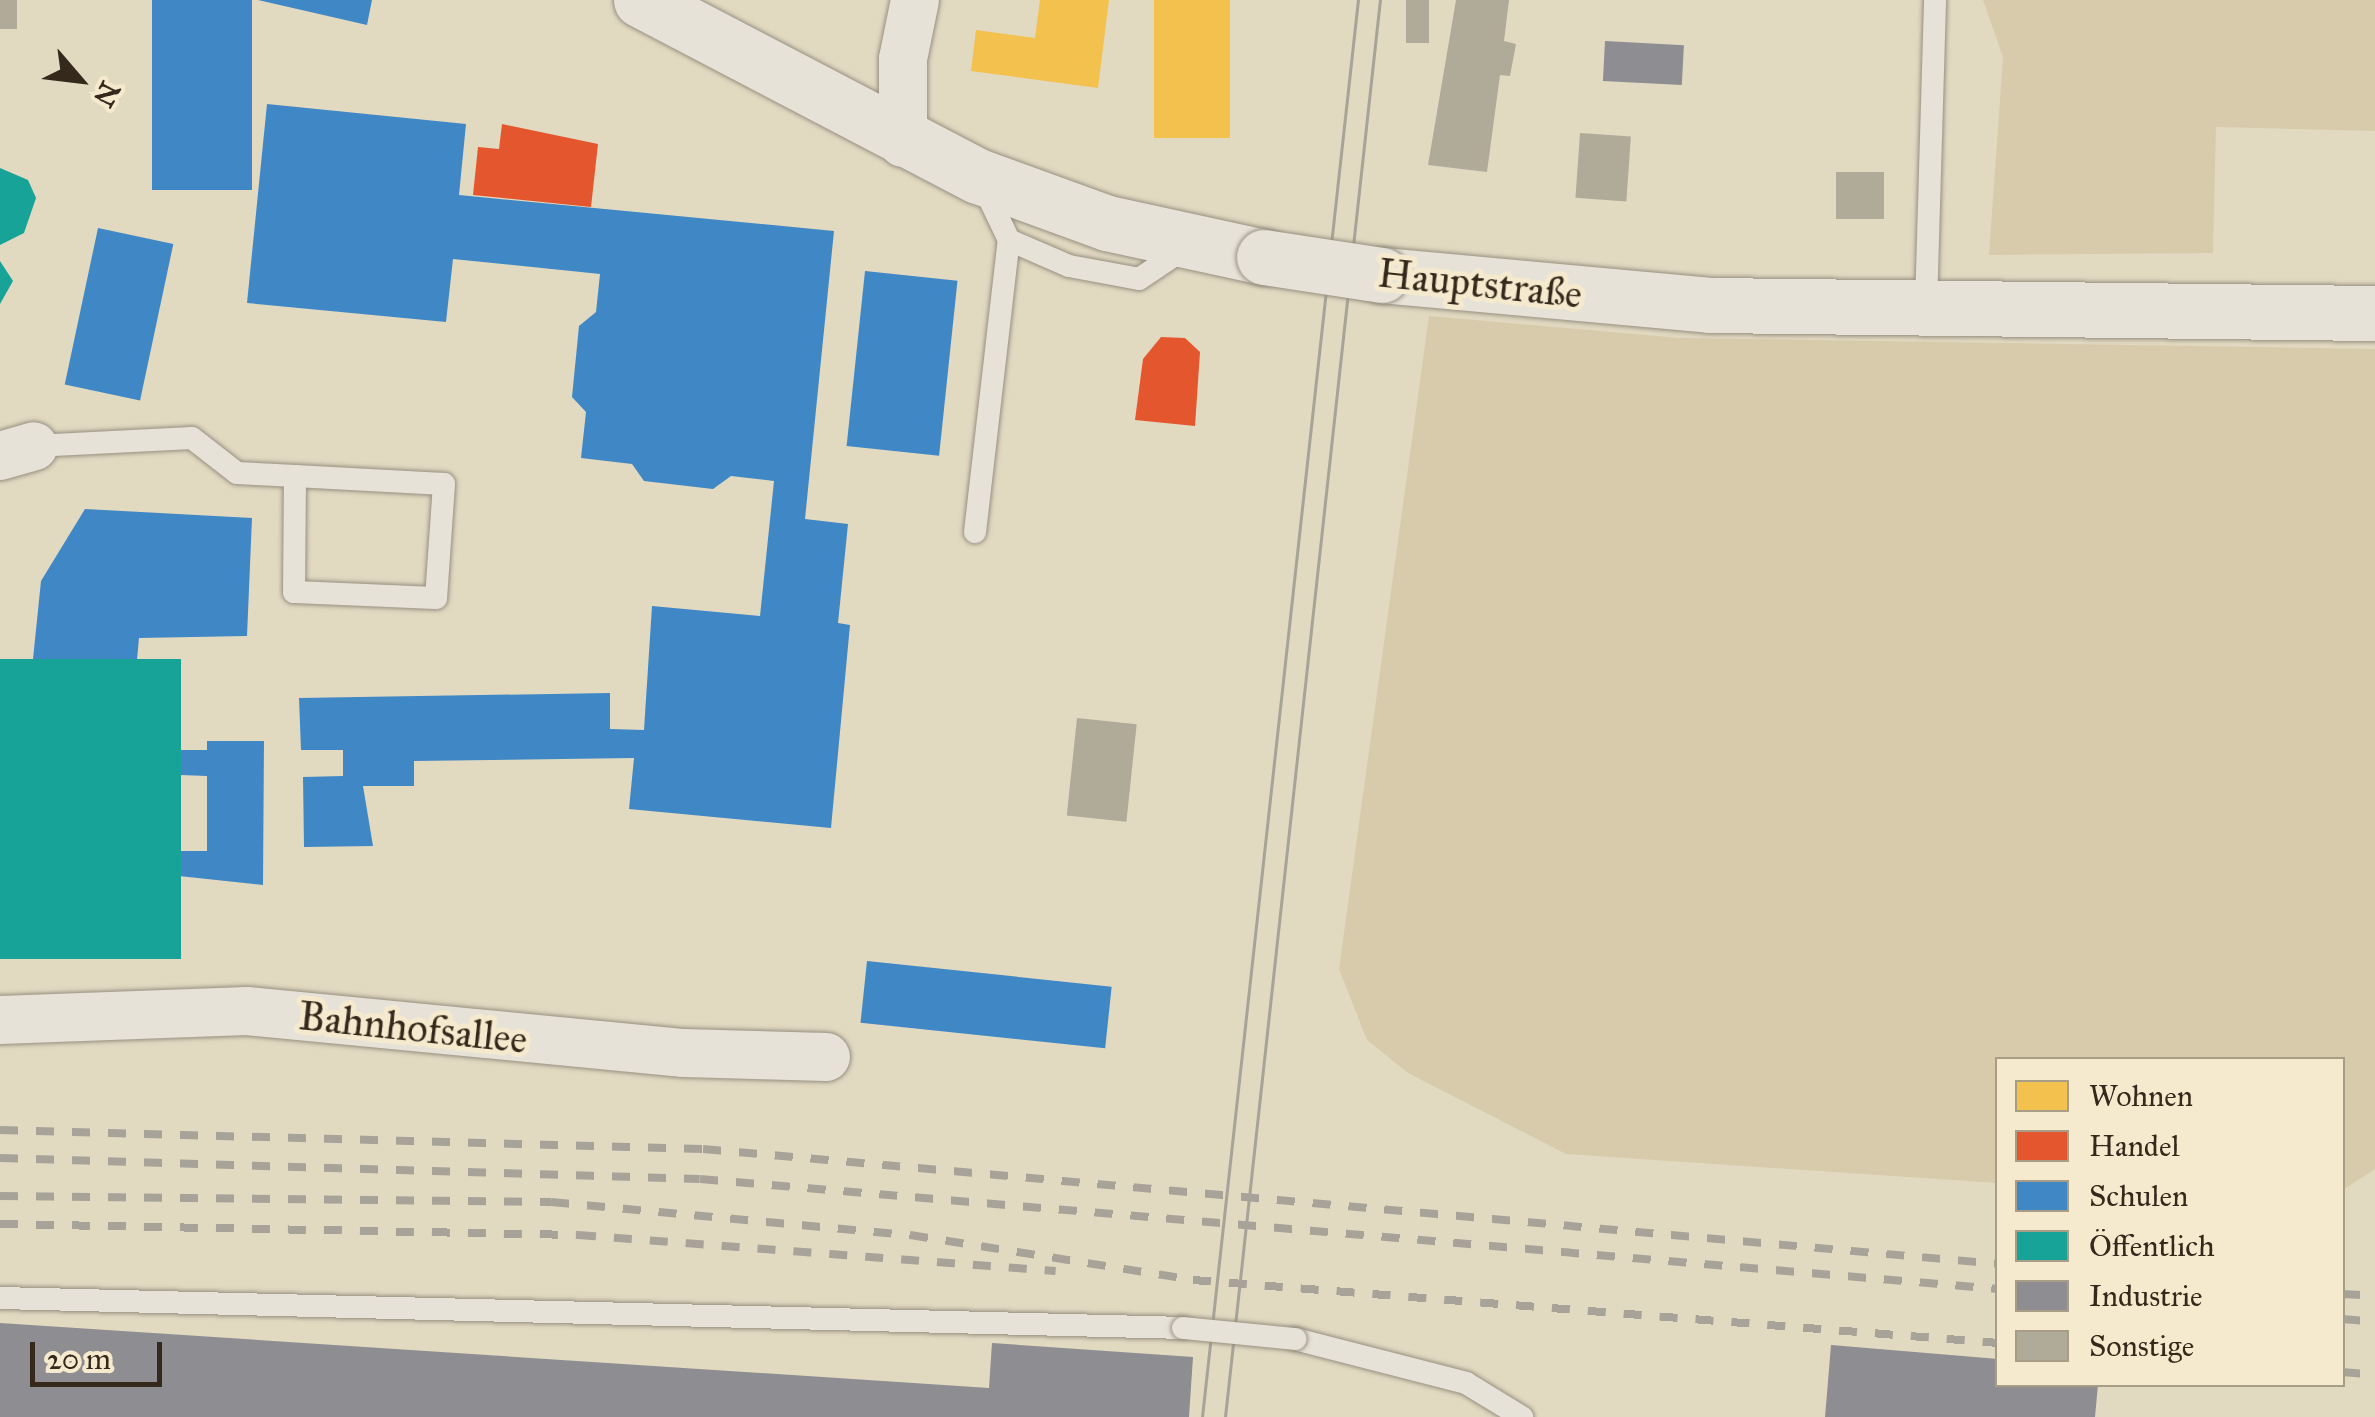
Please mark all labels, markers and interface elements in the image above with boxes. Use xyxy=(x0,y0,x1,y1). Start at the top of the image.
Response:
north arrow xyxy=(30,30,130,130)
text: N xyxy=(86,76,128,113)
street label: Hauptstraße xyxy=(1376,249,1584,319)
street label: Bahnhofsallee xyxy=(296,992,530,1064)
legend xyxy=(1995,1057,2345,1387)
text: Wohnen xyxy=(2089,1078,2193,1114)
text: Handel xyxy=(2089,1128,2180,1164)
text: Schulen xyxy=(2089,1178,2188,1214)
text: Öffentlich xyxy=(2089,1228,2215,1264)
text: Industrie xyxy=(2089,1278,2203,1314)
scale bar xyxy=(35,1322,168,1384)
text: Sonstige xyxy=(2089,1328,2194,1364)
text: 20 m xyxy=(47,1341,111,1377)

